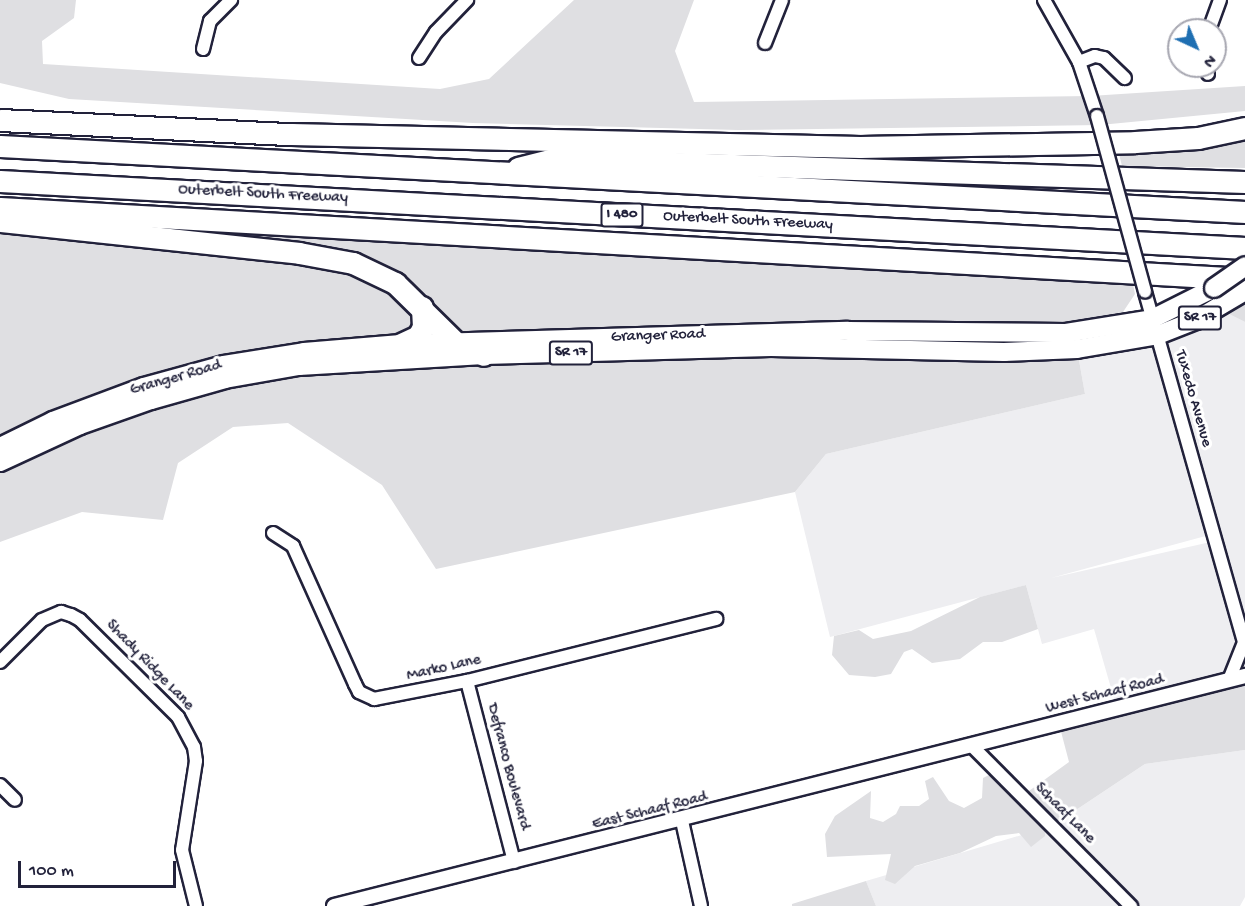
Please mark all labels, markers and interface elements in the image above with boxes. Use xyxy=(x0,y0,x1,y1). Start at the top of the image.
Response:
north arrow xyxy=(1167,18,1227,78)
text: N xyxy=(1198,49,1219,70)
street label: Outerbelt South Freeway xyxy=(178,181,348,209)
road number: I 480 xyxy=(600,203,644,227)
street label: Outerbelt South Freeway xyxy=(663,208,833,236)
road number: SR 17 xyxy=(1178,306,1222,330)
street label: Granger Road xyxy=(611,326,705,348)
road number: SR 17 xyxy=(548,341,594,365)
street label: Tuxedo Avenue xyxy=(1169,348,1215,450)
street label: Granger Road xyxy=(128,357,224,401)
street label: Shady Ridge Lane xyxy=(101,617,197,715)
street label: Marko Lane xyxy=(405,651,483,687)
street label: West Schaaf Road xyxy=(1044,671,1166,719)
street label: Defranco Boulevard xyxy=(481,702,533,832)
street label: Schaaf Lane xyxy=(1029,779,1099,849)
street label: East Schaaf Road xyxy=(590,788,710,836)
scale bar xyxy=(21,849,178,887)
text: 100 m xyxy=(29,861,74,882)

